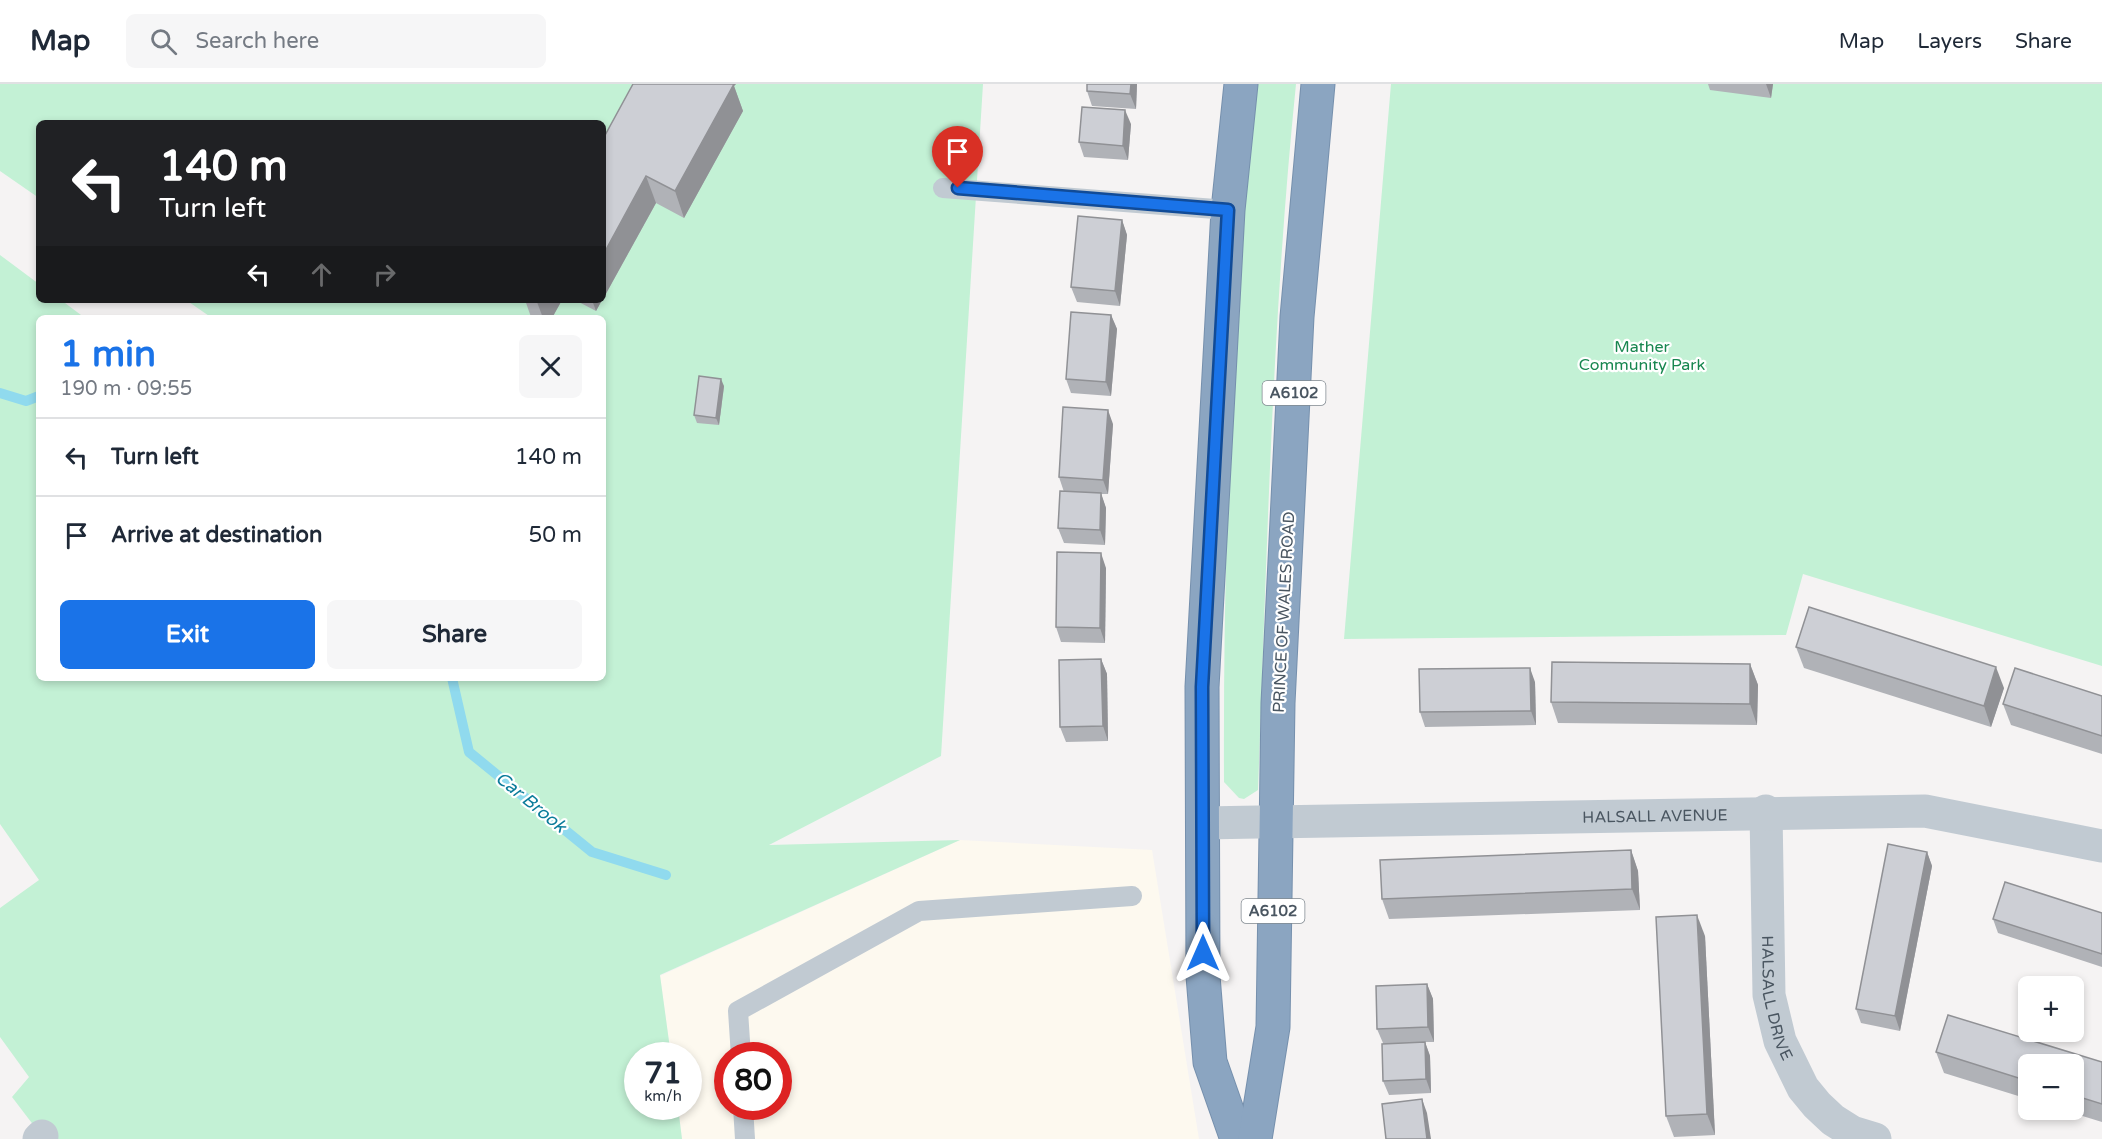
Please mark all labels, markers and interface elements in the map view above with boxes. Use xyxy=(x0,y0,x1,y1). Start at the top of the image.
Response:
search box xyxy=(126,14,546,68)
text: Map xyxy=(30,24,90,58)
icon: search xyxy=(147,25,180,58)
text: Search here xyxy=(195,28,319,54)
text: Map xyxy=(1839,29,1884,54)
text: Layers xyxy=(1917,29,1982,54)
text: Share xyxy=(2015,29,2072,54)
pin xyxy=(932,126,983,188)
icon: arrive xyxy=(941,135,974,168)
text: 140 m xyxy=(159,141,288,192)
icon: left xyxy=(60,144,138,222)
text: Turn left xyxy=(159,192,266,225)
icon: left xyxy=(242,258,275,291)
icon: ahead xyxy=(305,258,338,291)
icon: right xyxy=(368,258,401,291)
text: 1 min xyxy=(60,333,156,376)
button: close xyxy=(519,335,582,398)
park label: Mather Community Park xyxy=(1579,337,1705,375)
text: 190 m · 09:55 xyxy=(60,377,192,401)
road number: A6102 xyxy=(1262,381,1326,405)
icon: left xyxy=(60,441,93,474)
text: Turn left xyxy=(111,444,199,470)
text: 140 m xyxy=(515,444,582,470)
street label: PRINCE OF WALES ROAD xyxy=(1269,511,1299,713)
icon: arrive xyxy=(60,519,93,552)
text: Arrive at destination xyxy=(111,522,322,548)
text: 50 m xyxy=(528,522,582,548)
button: Exit xyxy=(60,600,315,669)
button: Share xyxy=(327,600,582,669)
water label: Car Brook xyxy=(491,767,572,838)
street label: HALSALL AVENUE xyxy=(1582,805,1728,828)
road number: A6102 xyxy=(1242,899,1304,923)
position arrow xyxy=(1171,921,1235,985)
street label: HALSALL DRIVE xyxy=(1757,935,1797,1064)
map controls xyxy=(2018,976,2084,1120)
button: + xyxy=(2018,976,2084,1042)
speed limit sign: 80 xyxy=(714,1042,792,1120)
button: − xyxy=(2018,1054,2084,1120)
text: 71 xyxy=(644,1055,682,1092)
text: km/h xyxy=(644,1087,682,1105)

